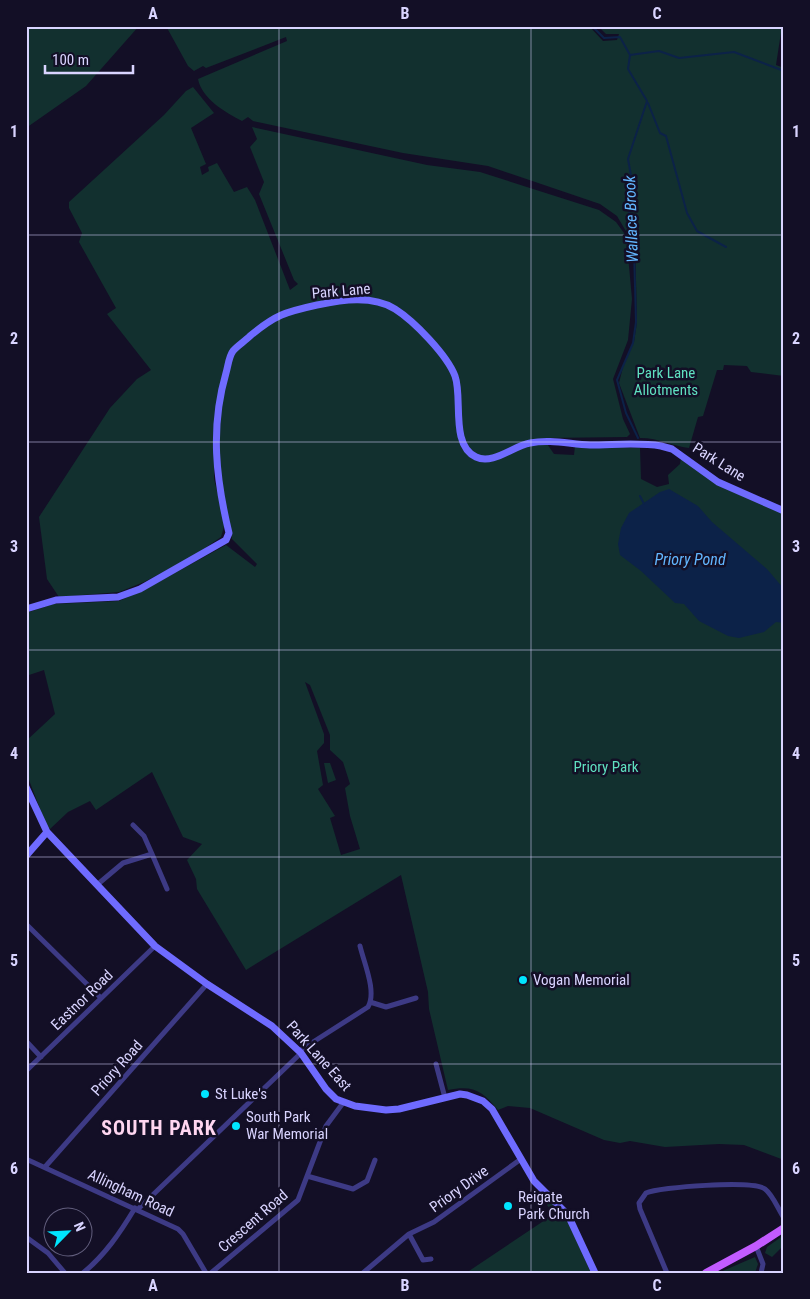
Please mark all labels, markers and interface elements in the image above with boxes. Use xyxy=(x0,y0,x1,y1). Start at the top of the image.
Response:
text: A xyxy=(148,4,158,23)
text: B xyxy=(401,4,410,23)
text: C xyxy=(652,4,662,23)
scale bar xyxy=(45,42,132,74)
text: 100 m xyxy=(52,51,89,69)
text: 1 xyxy=(10,122,18,141)
text: 1 xyxy=(792,122,800,141)
water label: Wallace Brook xyxy=(620,174,642,263)
street label: Park Lane xyxy=(311,279,371,303)
text: 2 xyxy=(10,329,18,348)
text: 2 xyxy=(792,329,800,348)
park label: Park Lane Allotments xyxy=(634,364,698,399)
street label: Park Lane xyxy=(689,439,749,485)
text: 3 xyxy=(10,537,18,556)
text: 3 xyxy=(792,537,800,556)
water label: Priory Pond xyxy=(654,550,726,569)
text: 4 xyxy=(10,744,18,763)
text: 4 xyxy=(792,744,800,763)
park label: Priory Park xyxy=(574,758,639,776)
text: 5 xyxy=(10,951,18,970)
text: 5 xyxy=(792,951,800,970)
street label: Eastnor Road xyxy=(47,966,117,1034)
place label: Vogan Memorial xyxy=(533,971,630,989)
marker: Vogan Memorial xyxy=(517,974,529,986)
street label: Park Lane East xyxy=(283,1017,355,1095)
street label: Priory Road xyxy=(87,1037,147,1099)
place label: St Luke's xyxy=(215,1085,267,1103)
marker: St Luke's xyxy=(199,1088,211,1100)
place label: South Park War Memorial xyxy=(246,1108,328,1143)
district label: SOUTH PARK xyxy=(101,1116,217,1140)
marker: South Park War Memorial xyxy=(230,1120,242,1132)
text: 6 xyxy=(10,1159,18,1178)
text: 6 xyxy=(792,1159,800,1178)
street label: Priory Drive xyxy=(426,1162,492,1216)
street label: Allingham Road xyxy=(85,1165,177,1221)
street label: Crescent Road xyxy=(215,1186,291,1256)
place label: Reigate Park Church xyxy=(518,1188,590,1223)
marker: Reigate Park Church xyxy=(502,1200,514,1212)
north arrow xyxy=(42,1206,92,1256)
text: N xyxy=(71,1220,89,1234)
text: A xyxy=(148,1276,158,1295)
text: B xyxy=(401,1276,410,1295)
text: C xyxy=(652,1276,662,1295)

